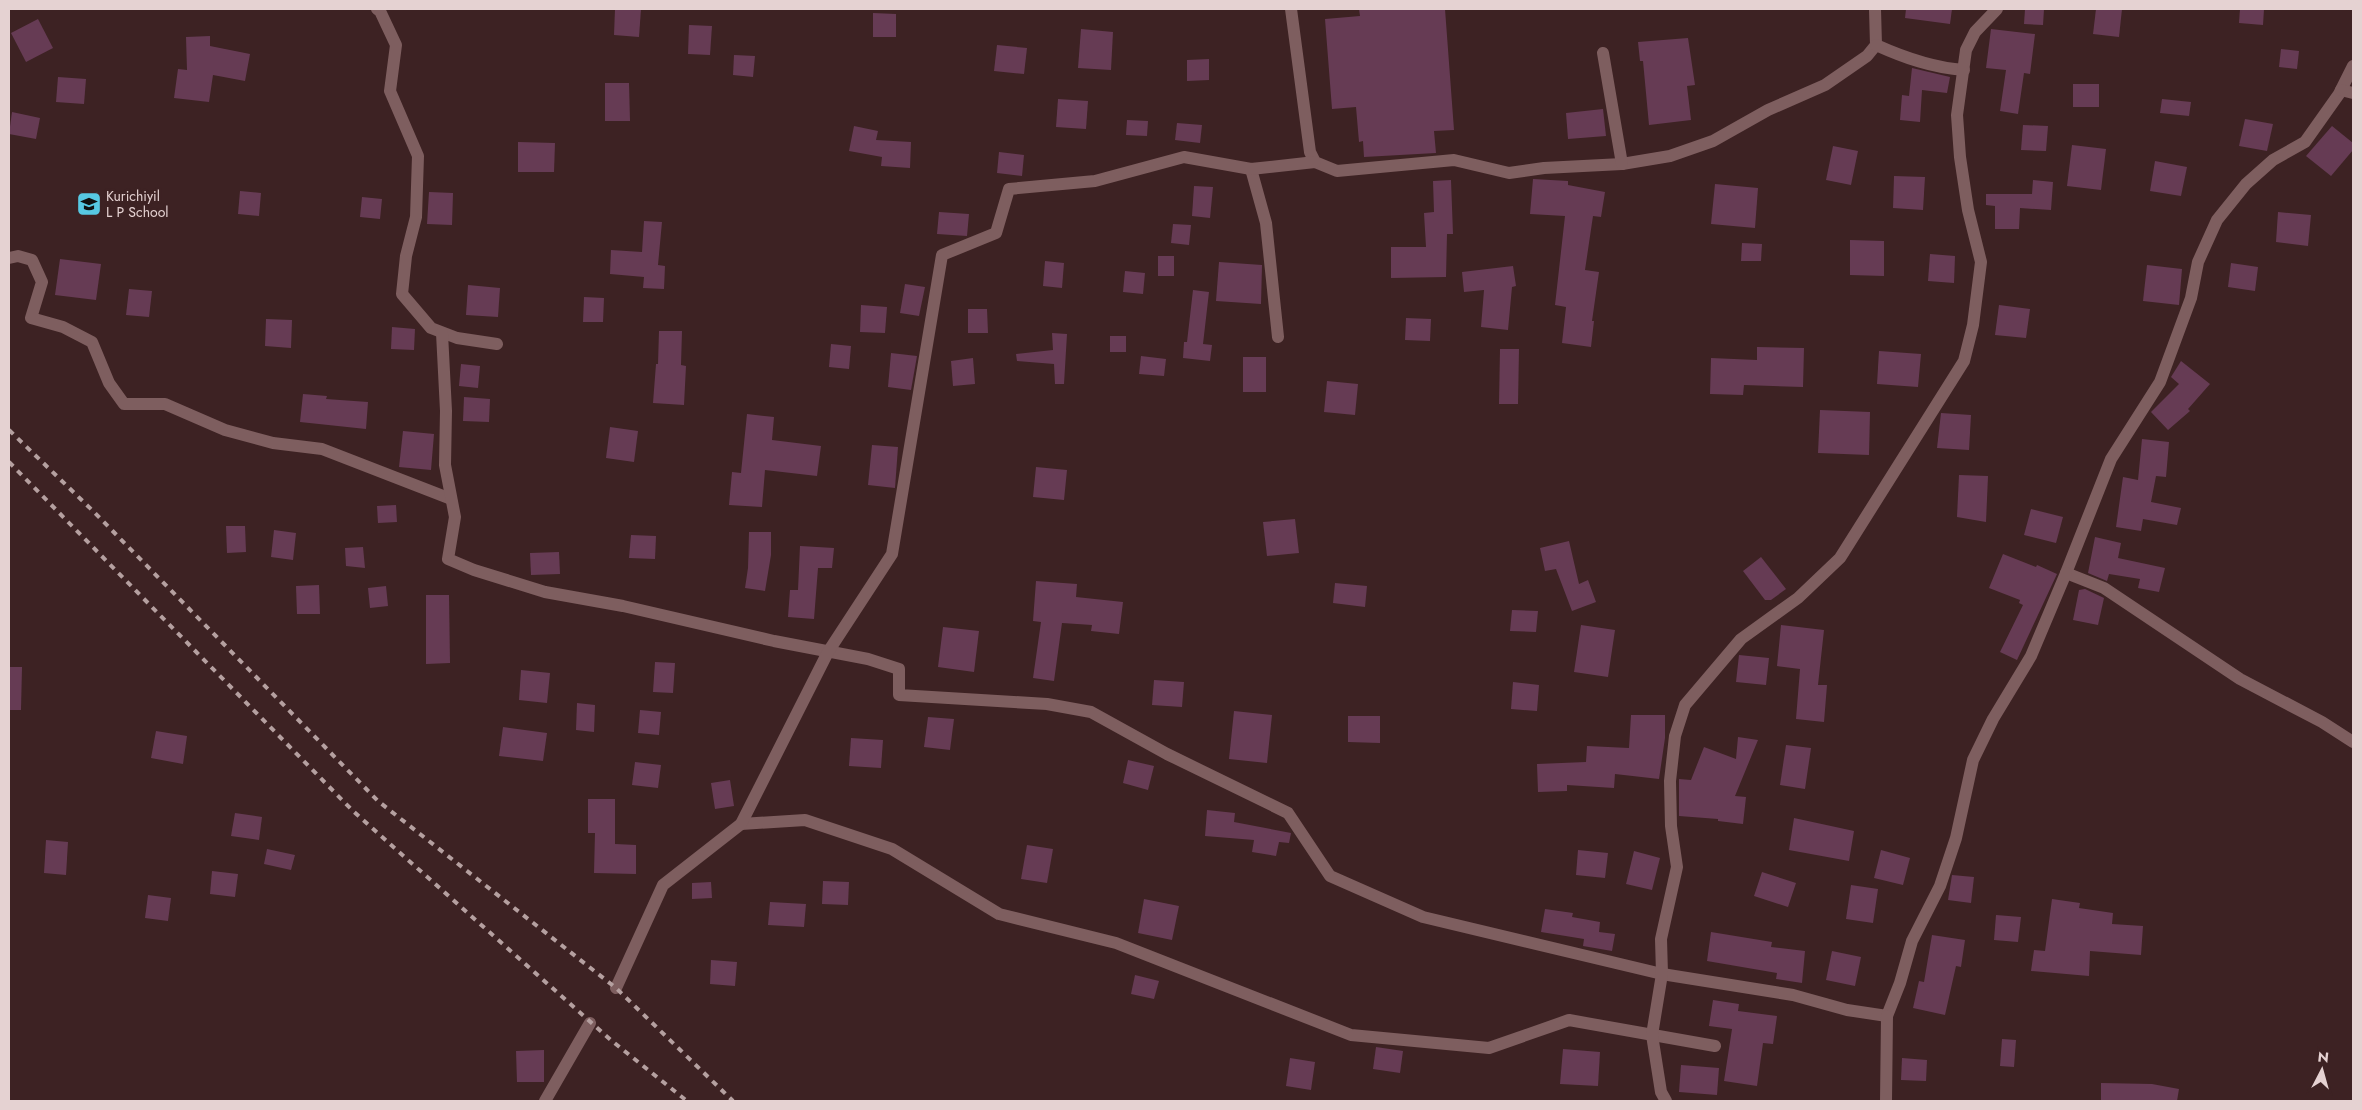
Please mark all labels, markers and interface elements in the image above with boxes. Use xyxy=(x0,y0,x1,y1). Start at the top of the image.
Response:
place label: Kurichiyil L P School xyxy=(106,186,169,222)
school or university icon: Kurichiyil L P School xyxy=(76,191,102,217)
north arrow xyxy=(2297,1045,2347,1095)
text: N xyxy=(2317,1047,2330,1068)

